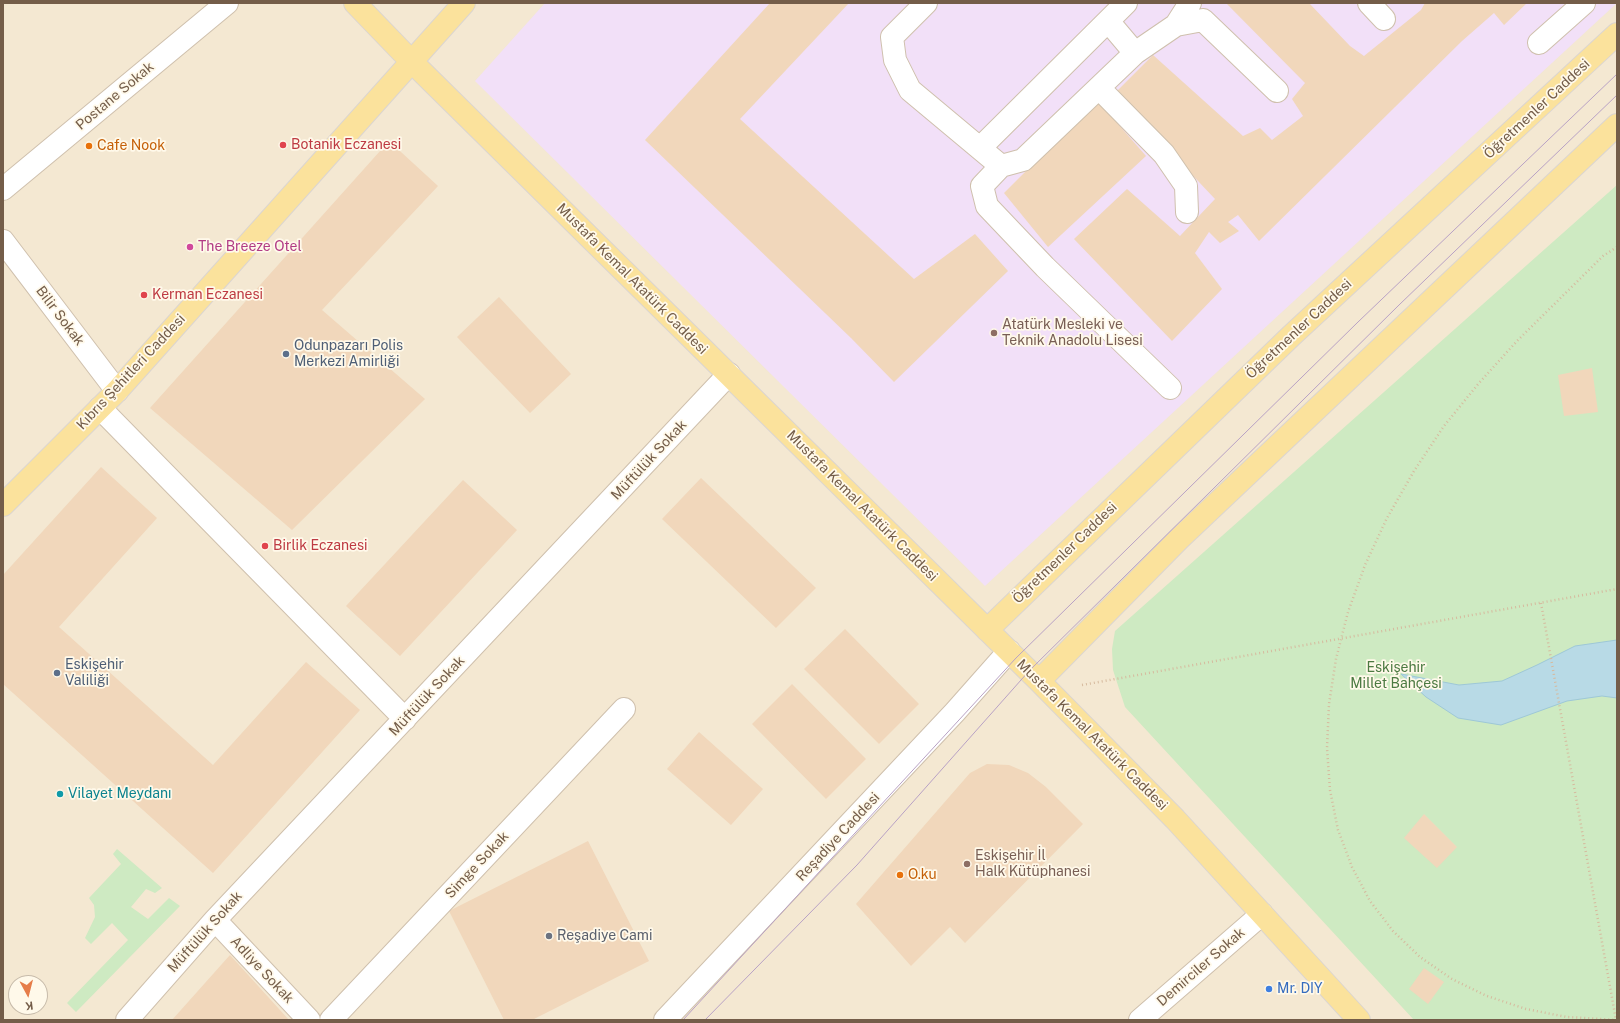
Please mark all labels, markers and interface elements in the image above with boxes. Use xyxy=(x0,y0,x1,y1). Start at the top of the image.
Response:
street label: Öğretmenler Caddesi xyxy=(1481,56,1593,162)
street label: Postane Sokak xyxy=(73,58,157,134)
place label: Botanik Eczanesi xyxy=(291,137,401,153)
place label: Cafe Nook xyxy=(97,138,165,154)
marker: Botanik Eczanesi xyxy=(278,140,288,150)
marker: Cafe Nook xyxy=(84,141,94,151)
street label: Mustafa Kemal Atatürk Caddesi xyxy=(553,200,711,358)
place label: The Breeze Otel xyxy=(198,239,302,255)
marker: The Breeze Otel xyxy=(185,242,195,252)
street label: Öğretmenler Caddesi xyxy=(1243,276,1355,382)
street label: Bilir Sokak xyxy=(32,283,88,349)
place label: Kerman Eczanesi xyxy=(152,287,263,303)
marker: Kerman Eczanesi xyxy=(139,290,149,300)
street label: Kıbrıs Şehitleri Caddesi xyxy=(73,311,189,433)
place label: Atatürk Mesleki ve Teknik Anadolu Lisesi xyxy=(1002,317,1143,350)
marker: Atatürk Mesleki ve Teknik Anadolu Lisesi xyxy=(989,328,999,338)
place label: Odunpazarı Polis Merkezi Amirliği xyxy=(294,338,403,370)
marker: Odunpazarı Polis Merkezi Amirliği xyxy=(281,349,291,359)
street label: Müftülük Sokak xyxy=(608,416,690,504)
street label: Mustafa Kemal Atatürk Caddesi xyxy=(783,427,941,585)
street label: Öğretmenler Caddesi xyxy=(1009,499,1121,607)
place label: Birlik Eczanesi xyxy=(273,538,368,554)
marker: Birlik Eczanesi xyxy=(260,541,270,551)
street label: Müftülük Sokak xyxy=(386,652,468,740)
street label: Mustafa Kemal Atatürk Caddesi xyxy=(1013,656,1171,814)
place label: Eskişehir Valiliği xyxy=(65,657,124,690)
park label: Eskişehir Millet Bahçesi xyxy=(1350,660,1442,692)
marker: Eskişehir Valiliği xyxy=(52,668,62,678)
place label: Vilayet Meydanı xyxy=(68,786,171,802)
marker: Vilayet Meydanı xyxy=(55,789,65,799)
street label: Reşadiye Caddesi xyxy=(793,789,883,885)
street label: Simge Sokak xyxy=(442,828,512,902)
place label: Eskişehir İl Halk Kütüphanesi xyxy=(975,848,1090,880)
marker: Eskişehir İl Halk Kütüphanesi xyxy=(962,859,972,869)
place label: O.ku xyxy=(908,867,937,883)
marker: O.ku xyxy=(895,870,905,880)
street label: Müftülük Sokak xyxy=(164,888,246,976)
street label: Demirciler Sokak xyxy=(1154,924,1248,1010)
place label: Reşadiye Cami xyxy=(557,928,652,944)
marker: Reşadiye Cami xyxy=(544,931,554,941)
street label: Adliye Sokak xyxy=(227,933,297,1007)
north arrow xyxy=(8,975,48,1015)
place label: Mr. DIY xyxy=(1277,981,1323,997)
marker: Mr. DIY xyxy=(1264,984,1274,994)
text: K xyxy=(25,999,34,1012)

